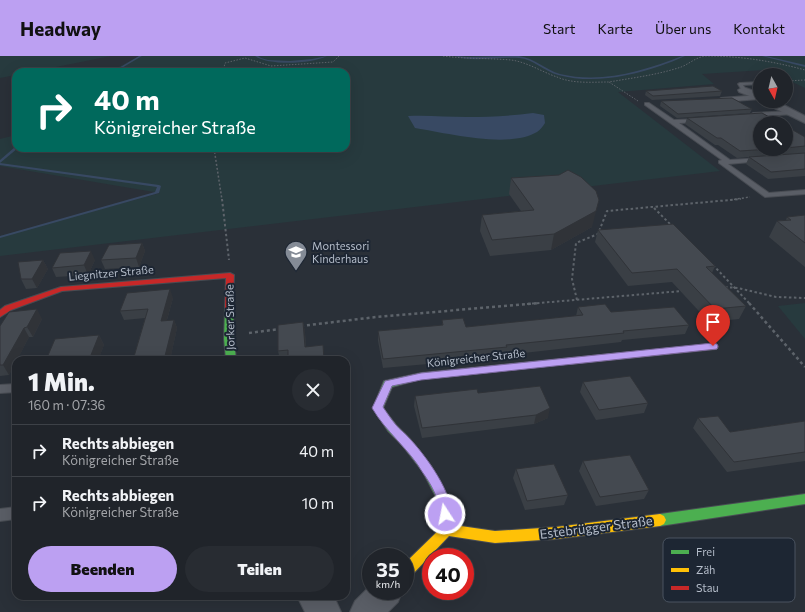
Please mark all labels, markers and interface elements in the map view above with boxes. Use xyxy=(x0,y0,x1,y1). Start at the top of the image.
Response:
text: Headway xyxy=(20,17,101,40)
text: Start xyxy=(543,20,576,37)
text: Karte xyxy=(598,20,633,37)
text: Über uns xyxy=(655,20,711,37)
text: Kontakt xyxy=(733,20,785,37)
north arrow xyxy=(753,68,793,108)
map controls xyxy=(753,68,793,156)
text: 40 m xyxy=(94,82,160,116)
icon: right xyxy=(28,84,80,136)
text: Königreicher Straße xyxy=(94,116,256,138)
button: search xyxy=(753,116,793,156)
school or university icon: Montessori Kinderhaus xyxy=(283,239,309,272)
place label: Montessori Kinderhaus xyxy=(312,239,370,265)
street label: Liegnitzer Straße xyxy=(68,262,154,283)
street label: Jorker Straße xyxy=(222,284,238,350)
pin xyxy=(696,305,730,346)
icon: arrive xyxy=(702,311,724,333)
street label: Königreicher Straße xyxy=(426,346,526,369)
text: 1 Min. xyxy=(28,367,95,396)
button: close xyxy=(292,369,334,411)
text: 160 m · 07:36 xyxy=(28,397,105,413)
text: Rechts abbiegen xyxy=(62,434,174,452)
icon: right xyxy=(28,440,50,462)
text: 40 m xyxy=(299,442,334,460)
text: Königreicher Straße xyxy=(62,452,179,468)
text: Rechts abbiegen xyxy=(62,486,174,504)
icon: right xyxy=(28,492,50,514)
position arrow xyxy=(424,493,466,535)
text: 10 m xyxy=(302,494,334,512)
text: Königreicher Straße xyxy=(62,504,179,520)
street label: Estebrügger Straße xyxy=(539,512,654,542)
legend xyxy=(663,538,795,602)
text: Frei xyxy=(696,545,715,558)
button: Beenden xyxy=(28,546,177,592)
button: Teilen xyxy=(185,546,334,592)
speed limit sign: 40 xyxy=(422,548,474,600)
text: 35 xyxy=(376,557,400,581)
text: Zäh xyxy=(696,563,715,576)
text: km/h xyxy=(376,578,400,590)
text: Stau xyxy=(696,581,719,594)

